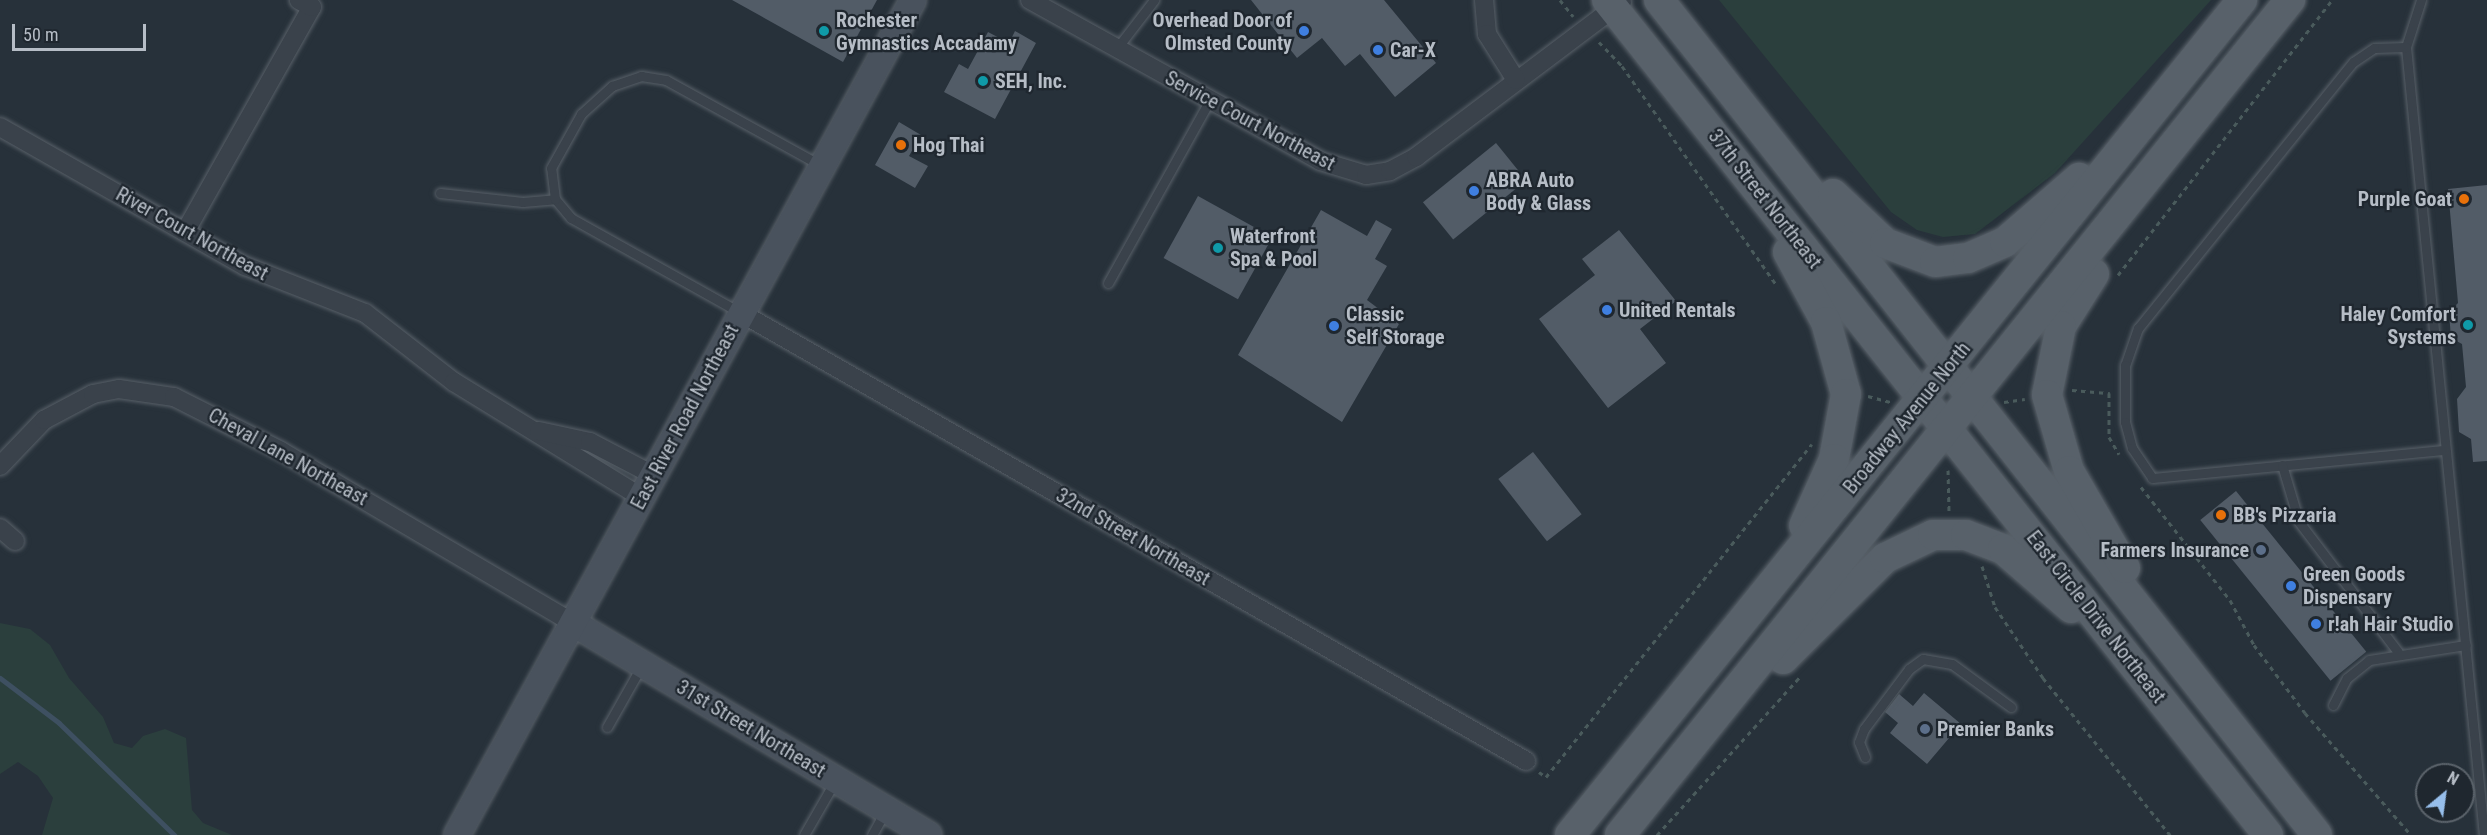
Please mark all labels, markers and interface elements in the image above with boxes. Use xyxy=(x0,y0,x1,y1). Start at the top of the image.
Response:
place label: Rochester Gymnastics Accadamy xyxy=(836,8,1017,55)
place label: Overhead Door of Olmsted County xyxy=(1153,8,1292,55)
scale bar xyxy=(15,12,148,50)
text: 50 m xyxy=(23,24,58,45)
marker: Rochester Gymnastics Accadamy xyxy=(817,24,831,38)
marker: Overhead Door of Olmsted County xyxy=(1297,24,1311,38)
place label: Car-X xyxy=(1390,38,1436,62)
marker: Car-X xyxy=(1371,43,1385,57)
street label: Service Court Northeast xyxy=(1161,66,1339,176)
place label: SEH, Inc. xyxy=(995,69,1068,93)
marker: SEH, Inc. xyxy=(976,74,990,88)
street label: 37th Street Northeast xyxy=(1703,125,1827,273)
place label: Hog Thai xyxy=(913,133,985,157)
marker: Hog Thai xyxy=(894,138,908,152)
place label: ABRA Auto Body & Glass xyxy=(1486,168,1591,215)
street label: River Court Northeast xyxy=(112,182,272,286)
marker: ABRA Auto Body & Glass xyxy=(1467,184,1481,198)
place label: Purple Goat xyxy=(2358,187,2452,211)
marker: Purple Goat xyxy=(2457,192,2471,206)
place label: Waterfront Spa & Pool xyxy=(1230,225,1317,272)
marker: Waterfront Spa & Pool xyxy=(1211,241,1225,255)
place label: United Rentals xyxy=(1619,298,1736,322)
place label: Classic Self Storage xyxy=(1346,302,1445,349)
place label: Haley Comfort Systems xyxy=(2340,302,2456,349)
marker: United Rentals xyxy=(1600,303,1614,317)
marker: Haley Comfort Systems xyxy=(2461,318,2475,332)
marker: Classic Self Storage xyxy=(1327,319,1341,333)
street label: East River Road Northeast xyxy=(626,320,744,514)
street label: Broadway Avenue North xyxy=(1838,337,1976,499)
street label: Cheval Lane Northeast xyxy=(204,403,372,511)
street label: 32nd Street Northeast xyxy=(1052,483,1214,591)
place label: BB's Pizzaria xyxy=(2233,503,2336,527)
marker: BB's Pizzaria xyxy=(2214,508,2228,522)
street label: East Circle Drive Northeast xyxy=(2021,526,2171,708)
place label: Farmers Insurance xyxy=(2101,538,2249,562)
marker: Farmers Insurance xyxy=(2254,543,2268,557)
place label: Green Goods Dispensary xyxy=(2303,562,2405,609)
marker: Green Goods Dispensary xyxy=(2284,579,2298,593)
place label: r!ah Hair Studio xyxy=(2328,612,2453,636)
marker: r!ah Hair Studio xyxy=(2309,617,2323,631)
street label: 31st Street Northeast xyxy=(672,675,830,783)
place label: Premier Banks xyxy=(1937,717,2054,741)
marker: Premier Banks xyxy=(1918,722,1932,736)
north arrow xyxy=(2415,763,2475,823)
text: N xyxy=(2444,768,2462,789)

